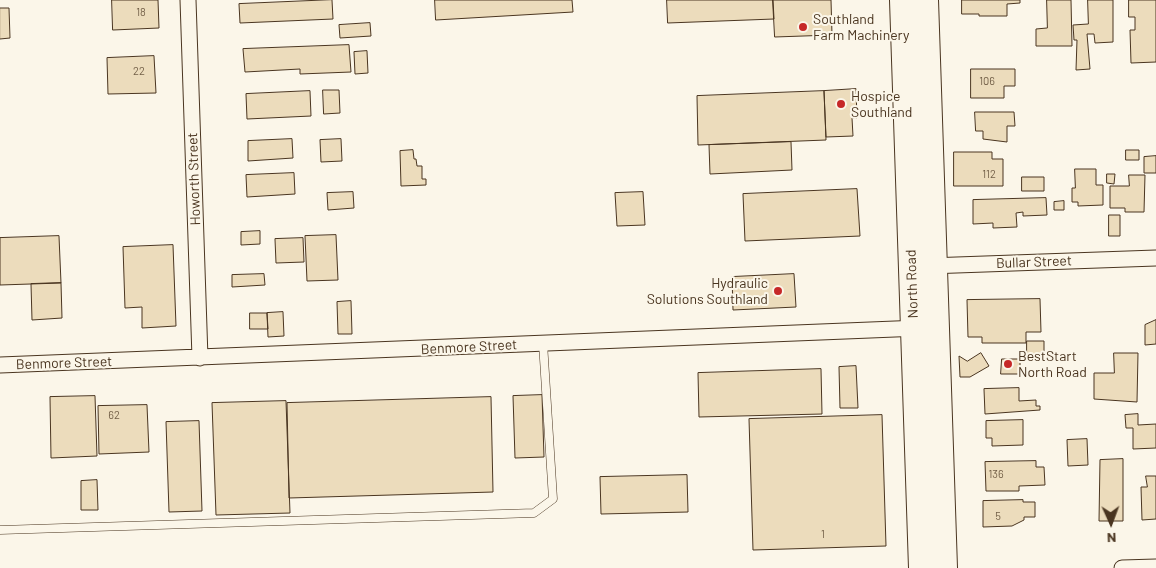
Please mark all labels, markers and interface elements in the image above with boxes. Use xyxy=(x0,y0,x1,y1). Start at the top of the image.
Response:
house number: 18 xyxy=(136,5,146,19)
place label: Southland Farm Machinery xyxy=(813,11,910,44)
marker: Southland Farm Machinery xyxy=(797,21,809,33)
house number: 22 xyxy=(133,64,145,78)
house number: 106 xyxy=(979,74,995,88)
place label: Hospice Southland xyxy=(851,88,912,120)
marker: Hospice Southland xyxy=(835,98,847,110)
street label: Howorth Street xyxy=(184,132,204,226)
house number: 112 xyxy=(982,167,996,181)
street label: North Road xyxy=(902,249,922,319)
street label: Bullar Street xyxy=(996,252,1072,272)
place label: Hydraulic Solutions Southland xyxy=(647,275,768,308)
marker: Hydraulic Solutions Southland xyxy=(772,285,784,297)
street label: Benmore Street xyxy=(420,336,518,358)
place label: BestStart North Road xyxy=(1018,348,1087,381)
street label: Benmore Street xyxy=(16,353,112,373)
marker: BestStart North Road xyxy=(1002,358,1014,370)
house number: 62 xyxy=(108,408,120,422)
house number: 136 xyxy=(988,467,1004,481)
north arrow xyxy=(1086,498,1136,548)
house number: 5 xyxy=(995,509,1001,523)
house number: 1 xyxy=(821,527,825,541)
text: N xyxy=(1107,530,1116,547)

